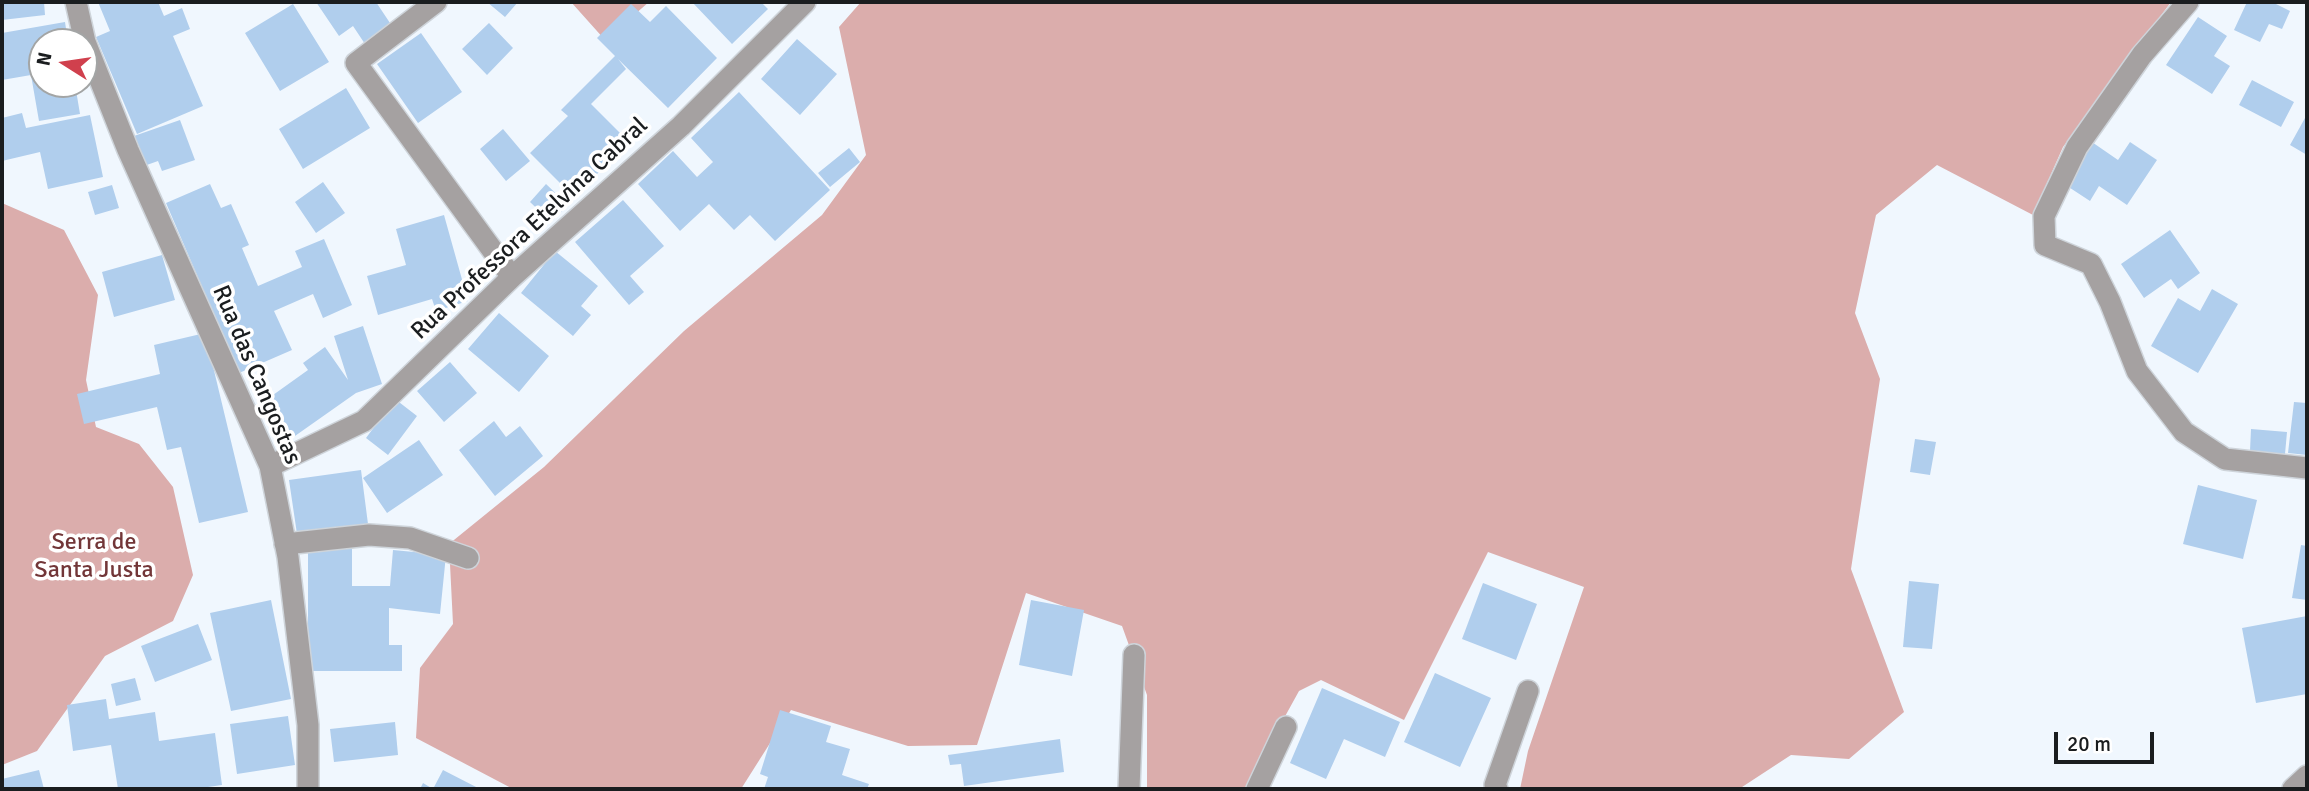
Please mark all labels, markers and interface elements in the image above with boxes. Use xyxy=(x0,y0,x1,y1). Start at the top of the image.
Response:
north arrow xyxy=(28,28,98,98)
text: N xyxy=(31,50,58,68)
street label: Rua Professora Etelvina Cabral xyxy=(406,112,654,346)
street label: Rua das Cangostas xyxy=(205,281,307,469)
park label: Serra de Santa Justa xyxy=(34,529,154,585)
scale bar xyxy=(2057,718,2157,762)
text: 20 m xyxy=(2067,731,2111,757)

